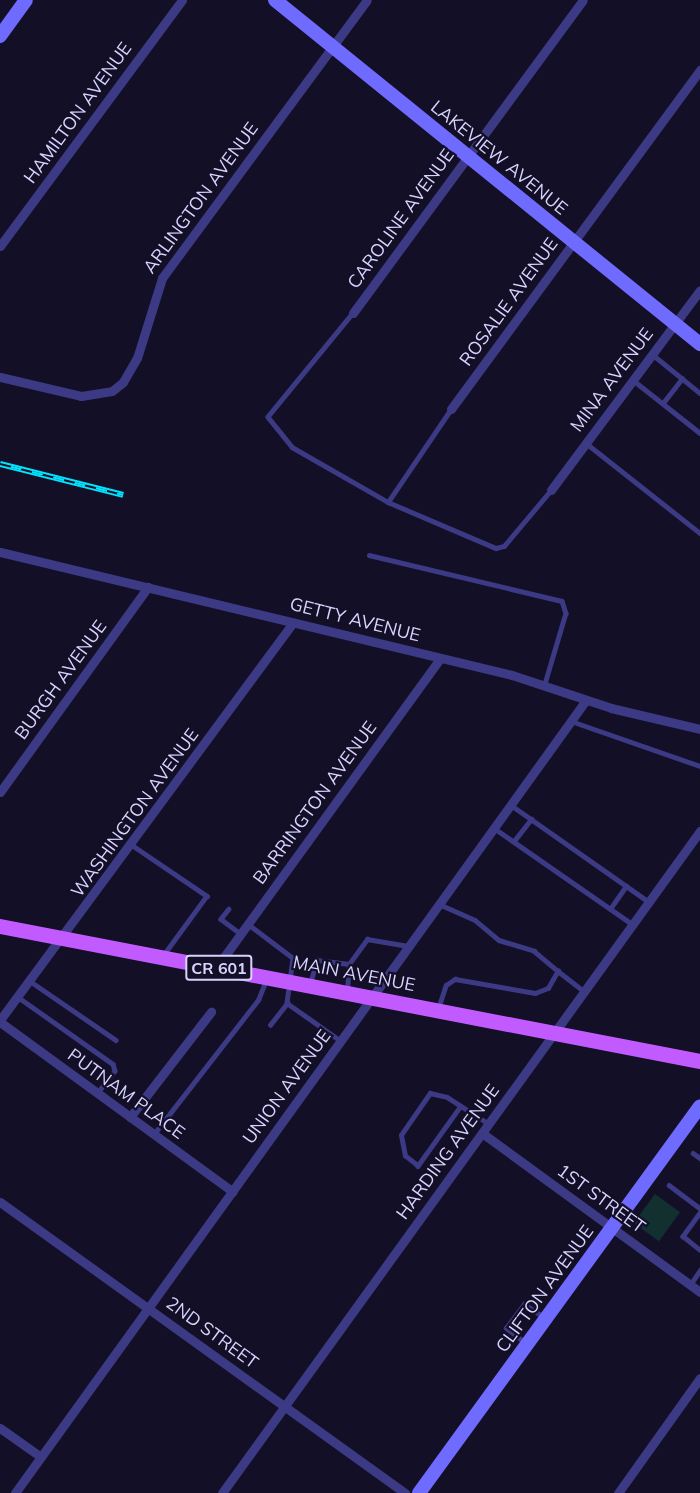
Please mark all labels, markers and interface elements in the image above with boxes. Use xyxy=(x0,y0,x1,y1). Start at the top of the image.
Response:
street label: HAMILTON AVENUE xyxy=(19,38,137,188)
street label: LAKEVIEW AVENUE xyxy=(426,96,572,220)
street label: ARLINGTON AVENUE xyxy=(139,118,263,278)
street label: CAROLINE AVENUE xyxy=(343,145,459,293)
street label: ROSALIE AVENUE xyxy=(455,234,563,370)
street label: MINA AVENUE xyxy=(566,324,658,436)
street label: GETTY AVENUE xyxy=(287,593,423,647)
street label: BURGH AVENUE xyxy=(11,616,111,744)
street label: BARRINGTON AVENUE xyxy=(249,717,381,889)
street label: WASHINGTON AVENUE xyxy=(67,725,203,901)
street label: MAIN AVENUE xyxy=(291,952,417,996)
road number: CR 601 xyxy=(184,955,254,981)
street label: UNION AVENUE xyxy=(238,1026,336,1148)
street label: PUTNAM PLACE xyxy=(63,1044,189,1144)
street label: HARDING AVENUE xyxy=(392,1080,504,1224)
street label: 1ST STREET xyxy=(553,1160,649,1238)
street label: CLIFTON AVENUE xyxy=(492,1221,598,1357)
street label: 2ND STREET xyxy=(162,1292,262,1374)

